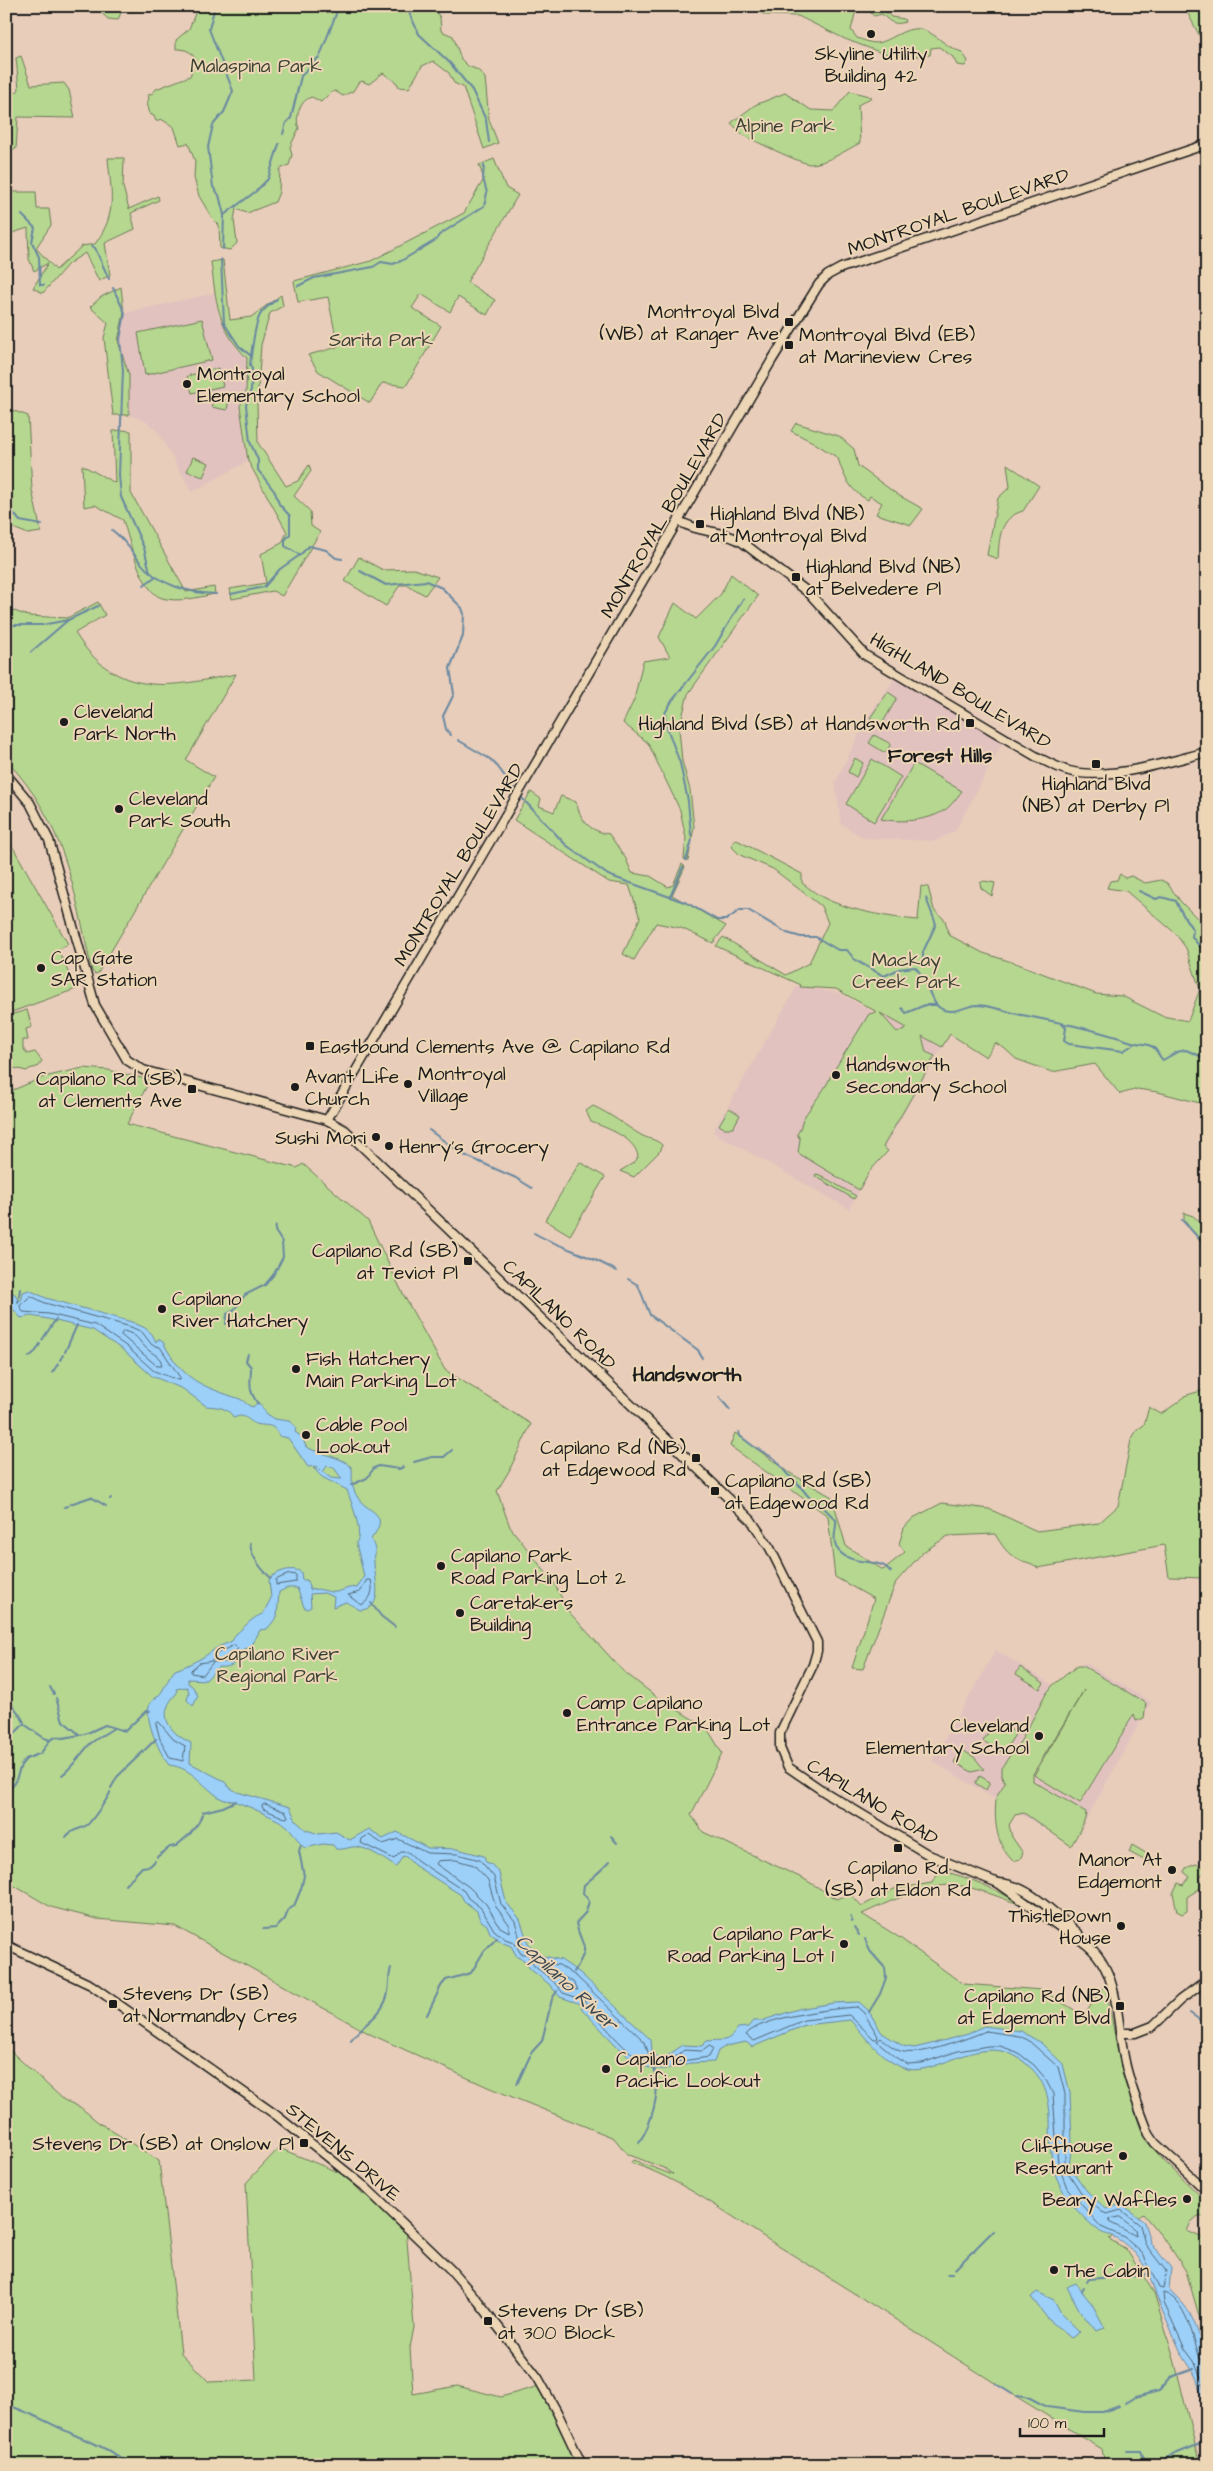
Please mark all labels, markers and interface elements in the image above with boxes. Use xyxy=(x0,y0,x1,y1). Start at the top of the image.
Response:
marker: Skyline Utility Building 42 xyxy=(865,28,877,40)
place label: Skyline Utility Building 42 xyxy=(815,41,928,91)
park label: Malaspina Park xyxy=(190,53,322,80)
park label: Alpine Park xyxy=(735,113,835,140)
street label: MONTROYAL BOULEVARD xyxy=(844,162,1073,263)
place label: Montroyal Blvd (WB) at Ranger Ave xyxy=(600,299,779,349)
marker: Montroyal Blvd (WB) at Ranger Ave xyxy=(783,316,795,328)
place label: Montroyal Blvd (EB) at Marineview Cres xyxy=(799,322,976,371)
park label: Sarita Park xyxy=(329,327,433,354)
marker: Montroyal Blvd (EB) at Marineview Cres xyxy=(783,339,795,351)
place label: Montroyal Elementary School xyxy=(197,361,360,411)
marker: Montroyal Elementary School xyxy=(181,378,193,390)
street label: MONTROYAL BOULEVARD xyxy=(594,408,734,623)
place label: Highland Blvd (NB) at Montroyal Blvd xyxy=(710,501,867,551)
marker: Highland Blvd (NB) at Montroyal Blvd xyxy=(694,518,706,530)
place label: Highland Blvd (NB) at Belvedere Pl xyxy=(806,554,961,603)
marker: Highland Blvd (NB) at Belvedere Pl xyxy=(790,571,802,583)
street label: HIGHLAND BOULEVARD xyxy=(864,626,1056,756)
place label: Cleveland Park North xyxy=(74,699,176,748)
place label: Highland Blvd (SB) at Handsworth Rd xyxy=(638,711,960,739)
marker: Cleveland Park North xyxy=(58,716,70,728)
marker: Highland Blvd (SB) at Handsworth Rd xyxy=(964,717,976,729)
district label: Forest Hills xyxy=(888,742,992,770)
street label: MONTROYAL BOULEVARD xyxy=(388,758,531,972)
marker: Highland Blvd (NB) at Derby Pl xyxy=(1090,758,1102,770)
place label: Highland Blvd (NB) at Derby Pl xyxy=(1022,771,1170,821)
place label: Cleveland Park South xyxy=(129,786,231,835)
marker: Cleveland Park South xyxy=(113,803,125,815)
place label: Cap Gate SAR Station xyxy=(51,945,157,994)
park label: Mackay Creek Park xyxy=(852,947,960,996)
marker: Cap Gate SAR Station xyxy=(35,962,47,974)
place label: Eastbound Clements Ave @ Capilano Rd xyxy=(320,1034,670,1061)
marker: Eastbound Clements Ave @ Capilano Rd xyxy=(304,1040,316,1052)
place label: Handsworth Secondary School xyxy=(846,1052,1007,1102)
place label: Montroyal Village xyxy=(418,1061,506,1111)
place label: Avant Life Church xyxy=(305,1064,399,1113)
place label: Capilano Rd (SB) at Clements Ave xyxy=(36,1066,182,1115)
marker: Handsworth Secondary School xyxy=(830,1069,842,1081)
marker: Montroyal Village xyxy=(402,1078,414,1090)
marker: Avant Life Church xyxy=(289,1081,301,1093)
marker: Capilano Rd (SB) at Clements Ave xyxy=(186,1083,198,1095)
place label: Sushi Mori xyxy=(275,1125,366,1152)
marker: Sushi Mori xyxy=(370,1131,382,1143)
place label: Henry's Grocery xyxy=(399,1134,550,1162)
marker: Henry's Grocery xyxy=(383,1140,395,1152)
place label: Capilano Rd (SB) at Teviot Pl xyxy=(312,1238,458,1287)
street label: CAPILANO ROAD xyxy=(496,1254,622,1377)
marker: Capilano Rd (SB) at Teviot Pl xyxy=(462,1255,474,1267)
place label: Capilano River Hatchery xyxy=(172,1286,309,1336)
marker: Capilano River Hatchery xyxy=(156,1303,168,1315)
place label: Fish Hatchery Main Parking Lot xyxy=(306,1346,457,1396)
district label: Handsworth xyxy=(632,1361,743,1389)
marker: Fish Hatchery Main Parking Lot xyxy=(290,1363,302,1375)
place label: Cable Pool Lookout xyxy=(316,1412,407,1461)
marker: Cable Pool Lookout xyxy=(300,1429,312,1441)
place label: Capilano Rd (NB) at Edgewood Rd xyxy=(540,1435,686,1485)
marker: Capilano Rd (NB) at Edgewood Rd xyxy=(690,1452,702,1464)
place label: Capilano Rd (SB) at Edgewood Rd xyxy=(725,1468,871,1518)
marker: Capilano Rd (SB) at Edgewood Rd xyxy=(709,1485,721,1497)
place label: Capilano Park Road Parking Lot 2 xyxy=(451,1543,626,1593)
marker: Capilano Park Road Parking Lot 2 xyxy=(435,1560,447,1572)
place label: Caretakers Building xyxy=(470,1590,573,1640)
marker: Caretakers Building xyxy=(454,1607,466,1619)
park label: Capilano River Regional Park xyxy=(215,1641,340,1691)
place label: Camp Capilano Entrance Parking Lot xyxy=(577,1690,771,1740)
marker: Camp Capilano Entrance Parking Lot xyxy=(561,1707,573,1719)
place label: Cleveland Elementary School xyxy=(866,1713,1029,1763)
marker: Cleveland Elementary School xyxy=(1033,1730,1045,1742)
street label: CAPILANO ROAD xyxy=(801,1752,943,1852)
marker: Capilano Rd (SB) at Eldon Rd xyxy=(892,1842,904,1854)
place label: Manor At Edgemont xyxy=(1078,1847,1162,1897)
place label: Capilano Rd (SB) at Eldon Rd xyxy=(825,1855,971,1904)
marker: Manor At Edgemont xyxy=(1166,1864,1178,1876)
place label: ThistleDown House xyxy=(1009,1903,1111,1952)
marker: ThistleDown House xyxy=(1115,1920,1127,1932)
place label: Capilano Park Road Parking Lot 1 xyxy=(667,1921,835,1971)
water label: Capilano River xyxy=(509,1928,625,2039)
marker: Capilano Park Road Parking Lot 1 xyxy=(838,1938,850,1950)
place label: Stevens Dr (SB) at Normandby Cres xyxy=(123,1981,297,2031)
place label: Capilano Rd (NB) at Edgemont Blvd xyxy=(958,1983,1110,2033)
marker: Stevens Dr (SB) at Normandby Cres xyxy=(107,1998,119,2010)
marker: Capilano Rd (NB) at Edgemont Blvd xyxy=(1114,2000,1126,2012)
place label: Capilano Pacific Lookout xyxy=(616,2046,761,2095)
marker: Capilano Pacific Lookout xyxy=(600,2063,612,2075)
street label: STEVENS DRIVE xyxy=(280,2096,406,2208)
place label: Stevens Dr (SB) at Onslow Pl xyxy=(33,2131,294,2158)
place label: Cliffhouse Restaurant xyxy=(1015,2133,1113,2182)
marker: Stevens Dr (SB) at Onslow Pl xyxy=(298,2137,310,2149)
marker: Cliffhouse Restaurant xyxy=(1117,2150,1129,2162)
place label: Beary Waffles xyxy=(1042,2187,1177,2215)
marker: Beary Waffles xyxy=(1181,2193,1193,2205)
place label: The Cabin xyxy=(1064,2258,1149,2285)
marker: The Cabin xyxy=(1048,2264,1060,2276)
place label: Stevens Dr (SB) at 300 Block xyxy=(498,2298,644,2347)
marker: Stevens Dr (SB) at 300 Block xyxy=(482,2315,494,2327)
scale bar xyxy=(1020,2406,1104,2438)
text: 100 m xyxy=(1028,2413,1067,2434)

